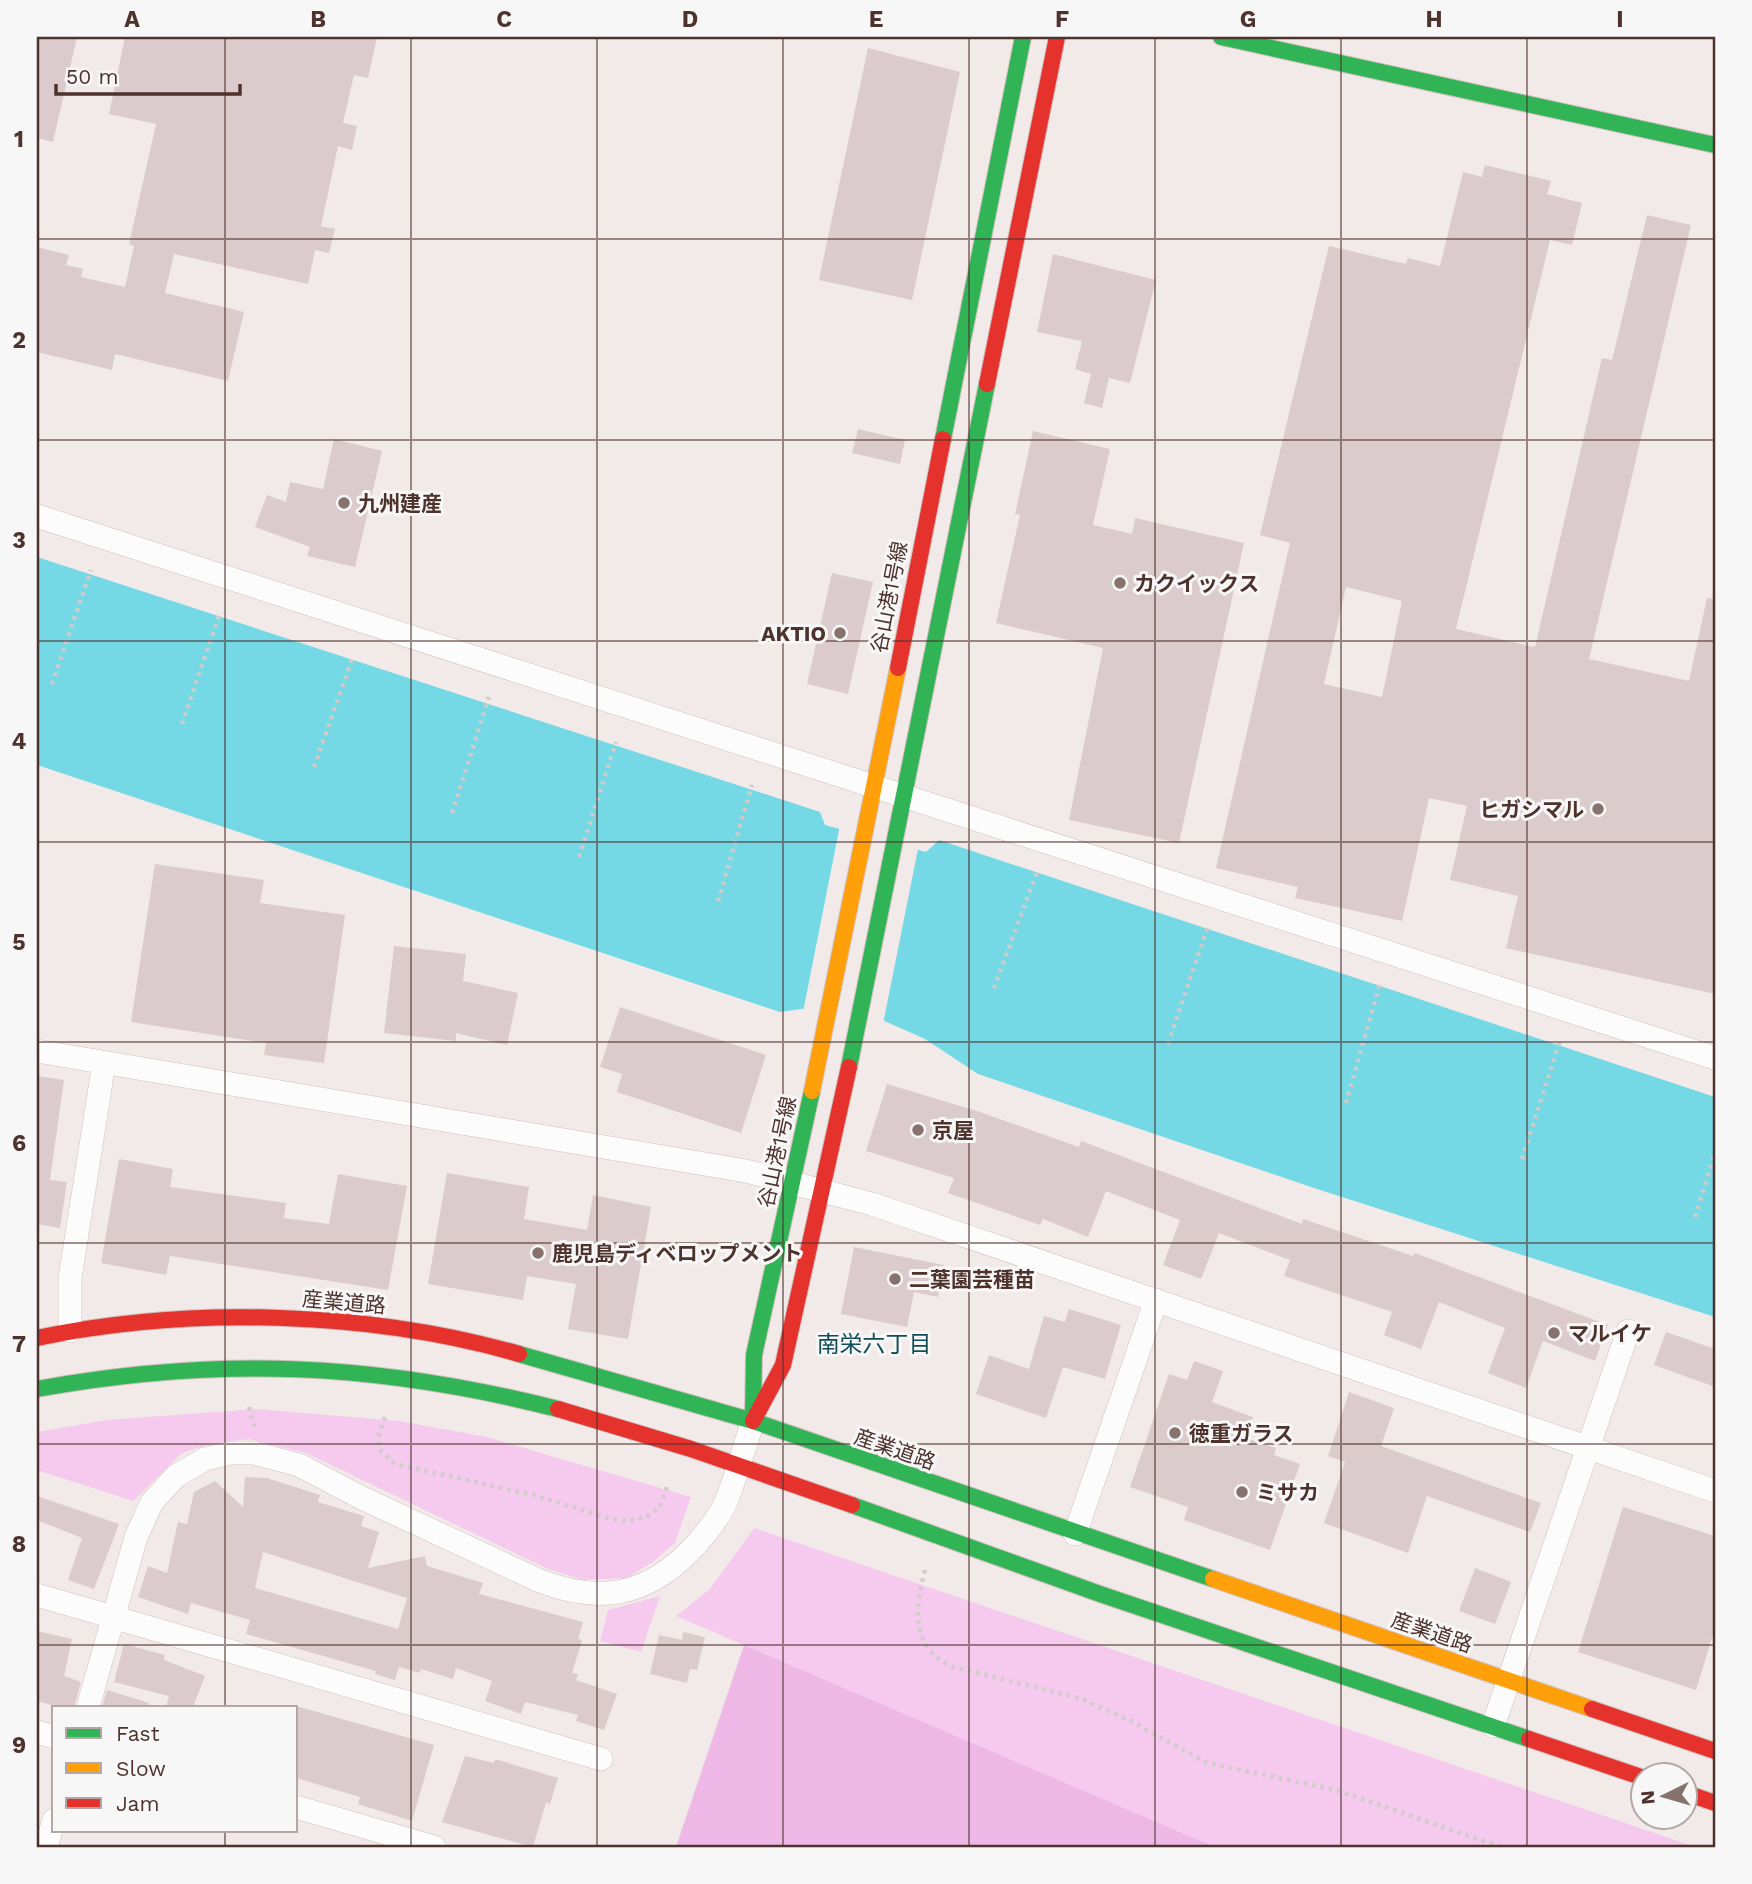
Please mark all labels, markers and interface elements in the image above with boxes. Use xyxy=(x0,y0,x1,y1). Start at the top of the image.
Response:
text: A xyxy=(124,6,140,33)
text: B xyxy=(310,6,326,33)
text: C xyxy=(496,6,512,33)
text: D xyxy=(682,6,698,33)
text: E xyxy=(869,6,883,33)
text: F xyxy=(1055,6,1069,33)
text: G xyxy=(1240,6,1256,33)
text: H xyxy=(1425,6,1443,33)
text: I xyxy=(1616,6,1624,33)
scale bar xyxy=(56,52,240,96)
text: 50 m xyxy=(66,64,118,89)
text: 1 xyxy=(14,126,24,153)
text: 2 xyxy=(12,327,26,354)
place label: 九州建産 xyxy=(358,491,442,516)
marker: 九州建産 xyxy=(336,495,352,511)
text: 3 xyxy=(12,527,26,554)
street label: 谷山港1号線 xyxy=(866,539,912,655)
place label: カクイックス xyxy=(1134,571,1259,596)
marker: カクイックス xyxy=(1112,575,1128,591)
place label: AKTIO xyxy=(761,621,826,646)
marker: AKTIO xyxy=(832,625,848,641)
text: 4 xyxy=(12,728,27,755)
place label: ヒガシマル xyxy=(1479,797,1584,822)
marker: ヒガシマル xyxy=(1590,801,1606,817)
text: 5 xyxy=(12,929,26,956)
street label: 谷山港1号線 xyxy=(753,1094,801,1210)
place label: 京屋 xyxy=(932,1118,974,1143)
marker: 京屋 xyxy=(910,1122,926,1138)
text: 6 xyxy=(12,1130,26,1157)
place label: 鹿児島ディベロップメント xyxy=(552,1241,803,1266)
marker: 鹿児島ディベロップメント xyxy=(530,1245,546,1261)
place label: 二葉園芸種苗 xyxy=(909,1267,1035,1292)
marker: 二葉園芸種苗 xyxy=(887,1271,903,1287)
street label: 産業道路 xyxy=(301,1286,387,1318)
place label: マルイケ xyxy=(1568,1321,1652,1346)
marker: マルイケ xyxy=(1546,1325,1562,1341)
text: 7 xyxy=(12,1331,26,1358)
district label: 南栄六丁目 xyxy=(817,1331,932,1358)
place label: 徳重ガラス xyxy=(1189,1421,1294,1446)
street label: 産業道路 xyxy=(851,1424,939,1474)
marker: 徳重ガラス xyxy=(1167,1425,1183,1441)
place label: ミサカ xyxy=(1256,1480,1319,1505)
marker: ミサカ xyxy=(1234,1484,1250,1500)
text: 8 xyxy=(12,1531,26,1558)
street label: 産業道路 xyxy=(1388,1607,1476,1657)
legend xyxy=(52,1706,298,1832)
text: Fast xyxy=(116,1721,160,1746)
text: 9 xyxy=(12,1732,26,1759)
text: Slow xyxy=(116,1756,166,1781)
north arrow xyxy=(1630,1762,1700,1832)
text: N xyxy=(1635,1789,1660,1805)
text: Jam xyxy=(116,1791,159,1816)

